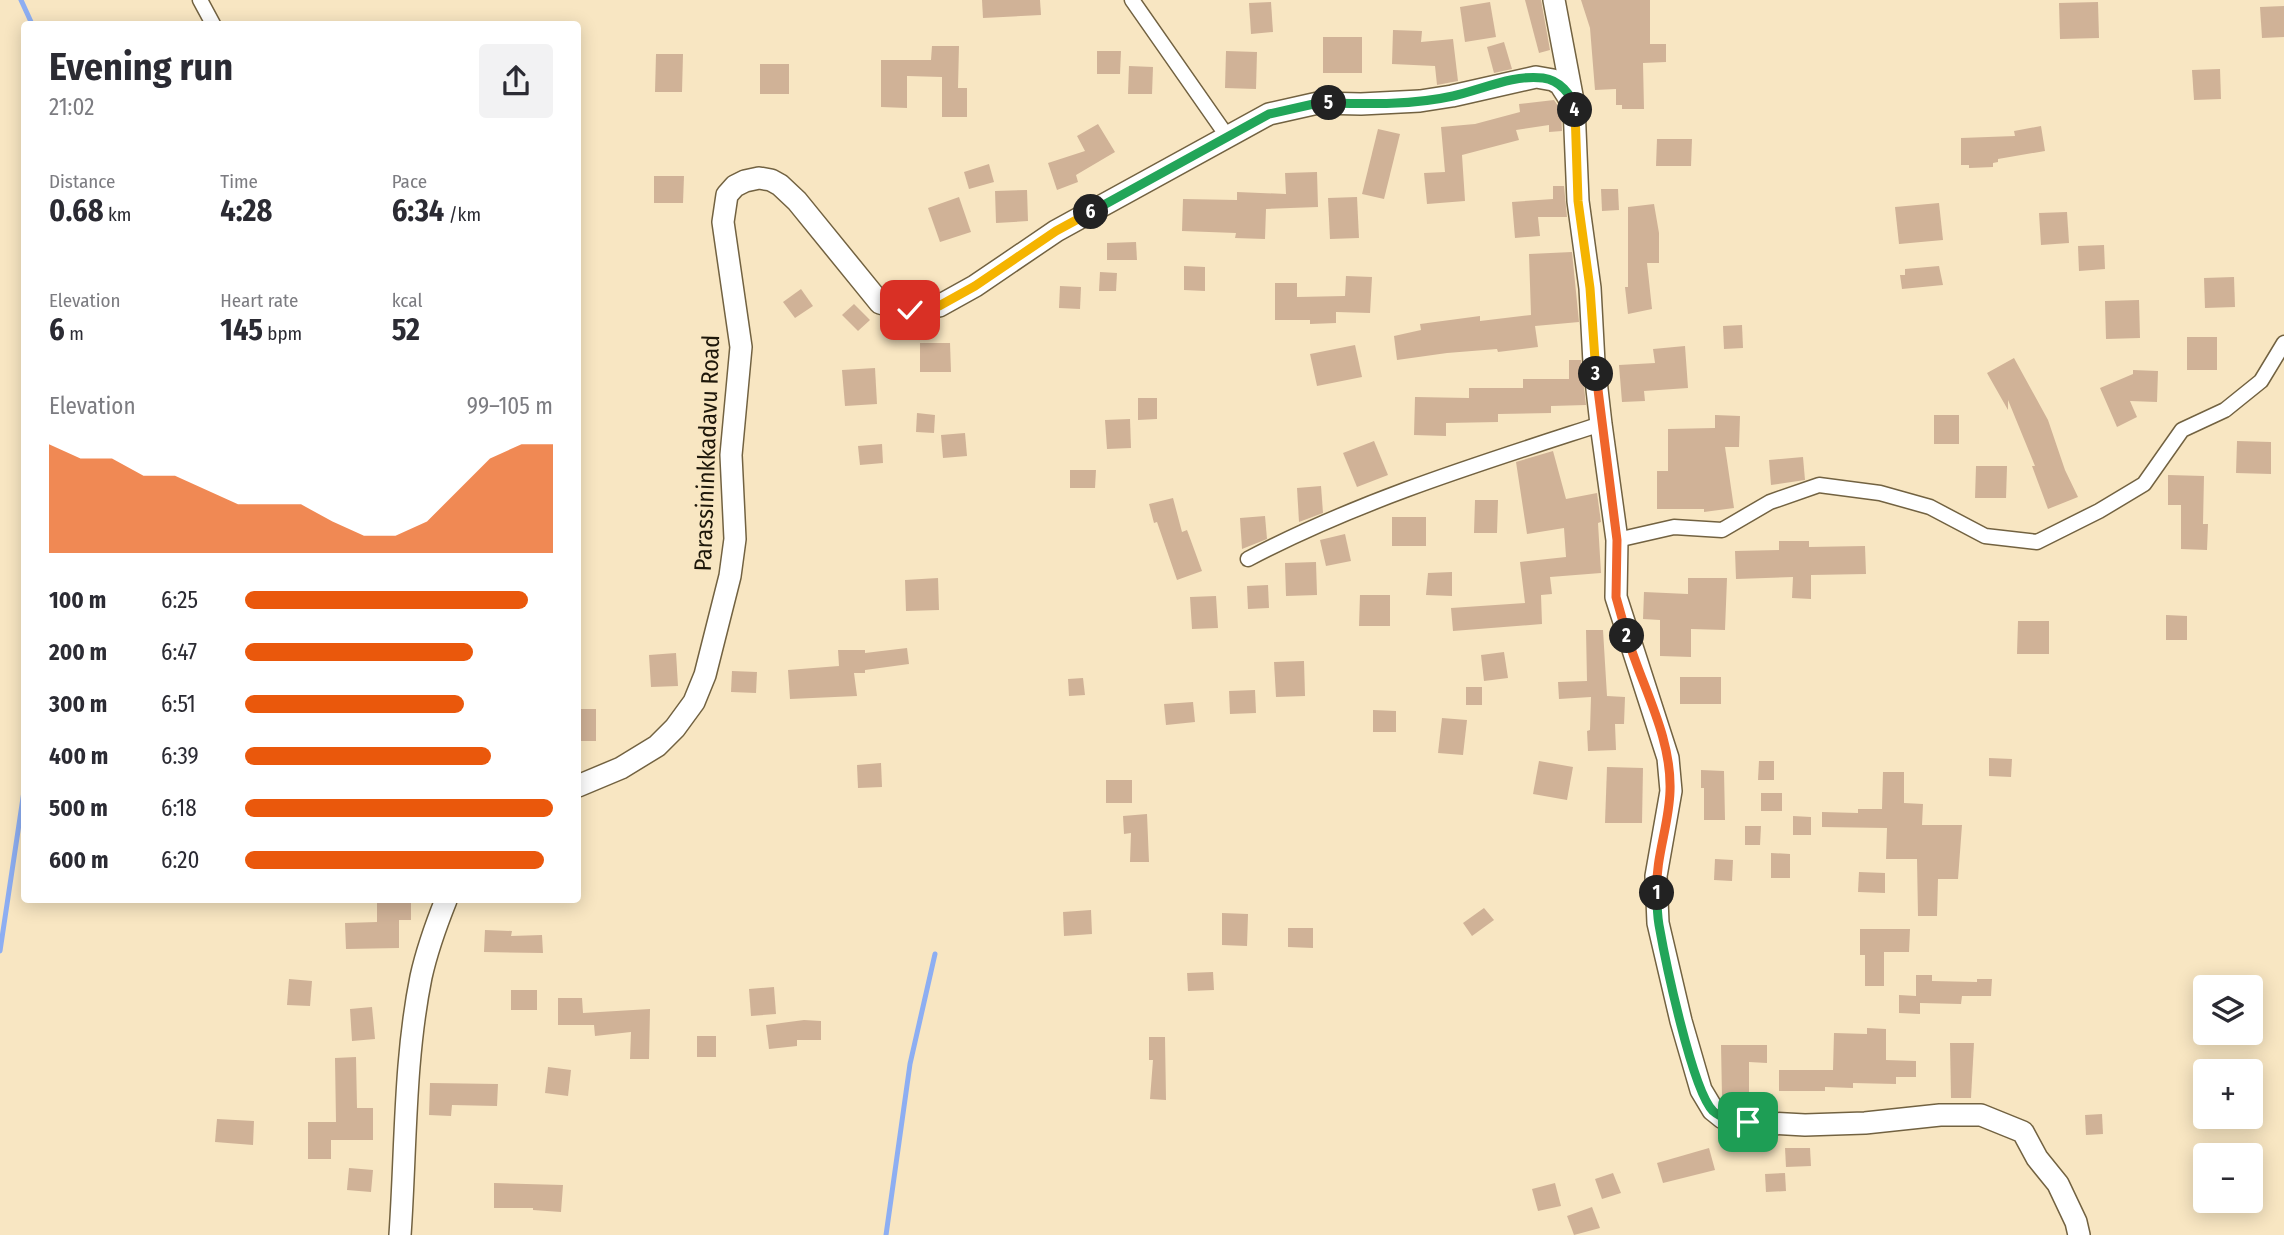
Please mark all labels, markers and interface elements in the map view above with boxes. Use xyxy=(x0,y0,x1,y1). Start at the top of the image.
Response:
text: Evening run xyxy=(49,44,233,90)
button: share xyxy=(479,44,553,118)
pin: 5 xyxy=(1312,86,1346,120)
text: 5 xyxy=(1324,91,1333,114)
pin: 4 xyxy=(1558,92,1592,128)
text: 21:02 xyxy=(49,93,94,121)
text: 4 xyxy=(1570,98,1579,121)
text: Distance xyxy=(49,170,116,193)
text: Time xyxy=(220,170,258,193)
text: Pace xyxy=(392,170,427,193)
text: 0.68 xyxy=(49,193,103,229)
text: 4:28 xyxy=(220,193,272,229)
text: 6:34 xyxy=(392,193,444,229)
pin: 6 xyxy=(1074,194,1108,230)
text: 6 xyxy=(1086,200,1095,223)
text: km xyxy=(103,203,131,226)
text: /km xyxy=(444,203,481,226)
pin xyxy=(880,280,940,340)
text: Elevation xyxy=(49,289,121,312)
text: Heart rate xyxy=(220,289,298,312)
text: kcal xyxy=(392,289,422,312)
icon: check xyxy=(891,291,929,329)
text: 6 xyxy=(49,312,65,348)
text: 145 xyxy=(220,312,263,348)
text: 52 xyxy=(392,312,420,348)
text: m xyxy=(65,322,84,345)
text: bpm xyxy=(263,322,302,345)
street label: Parassininkkadavu Road xyxy=(689,334,725,572)
pin: 3 xyxy=(1578,356,1614,392)
text: 3 xyxy=(1591,362,1600,385)
text: Elevation xyxy=(49,392,136,420)
text: 99–105 m xyxy=(467,392,553,420)
text: 100 m xyxy=(49,586,106,614)
text: 6:25 xyxy=(161,586,198,614)
pin: 2 xyxy=(1610,618,1644,654)
text: 2 xyxy=(1622,624,1631,647)
text: 200 m xyxy=(49,638,107,666)
text: 6:47 xyxy=(161,638,197,666)
text: 300 m xyxy=(49,690,107,718)
text: 6:51 xyxy=(161,690,196,718)
text: 400 m xyxy=(49,742,108,770)
text: 6:39 xyxy=(161,742,199,770)
text: 500 m xyxy=(49,794,108,822)
text: 6:18 xyxy=(161,794,197,822)
text: 600 m xyxy=(49,846,108,874)
text: 6:20 xyxy=(161,846,199,874)
pin: 1 xyxy=(1640,876,1674,910)
text: 1 xyxy=(1652,881,1661,904)
map controls xyxy=(2193,975,2263,1213)
button: layers xyxy=(2193,975,2263,1045)
button: + xyxy=(2193,1059,2263,1129)
pin xyxy=(1718,1092,1778,1152)
icon: arrive xyxy=(1729,1103,1767,1141)
button: − xyxy=(2193,1143,2263,1213)

